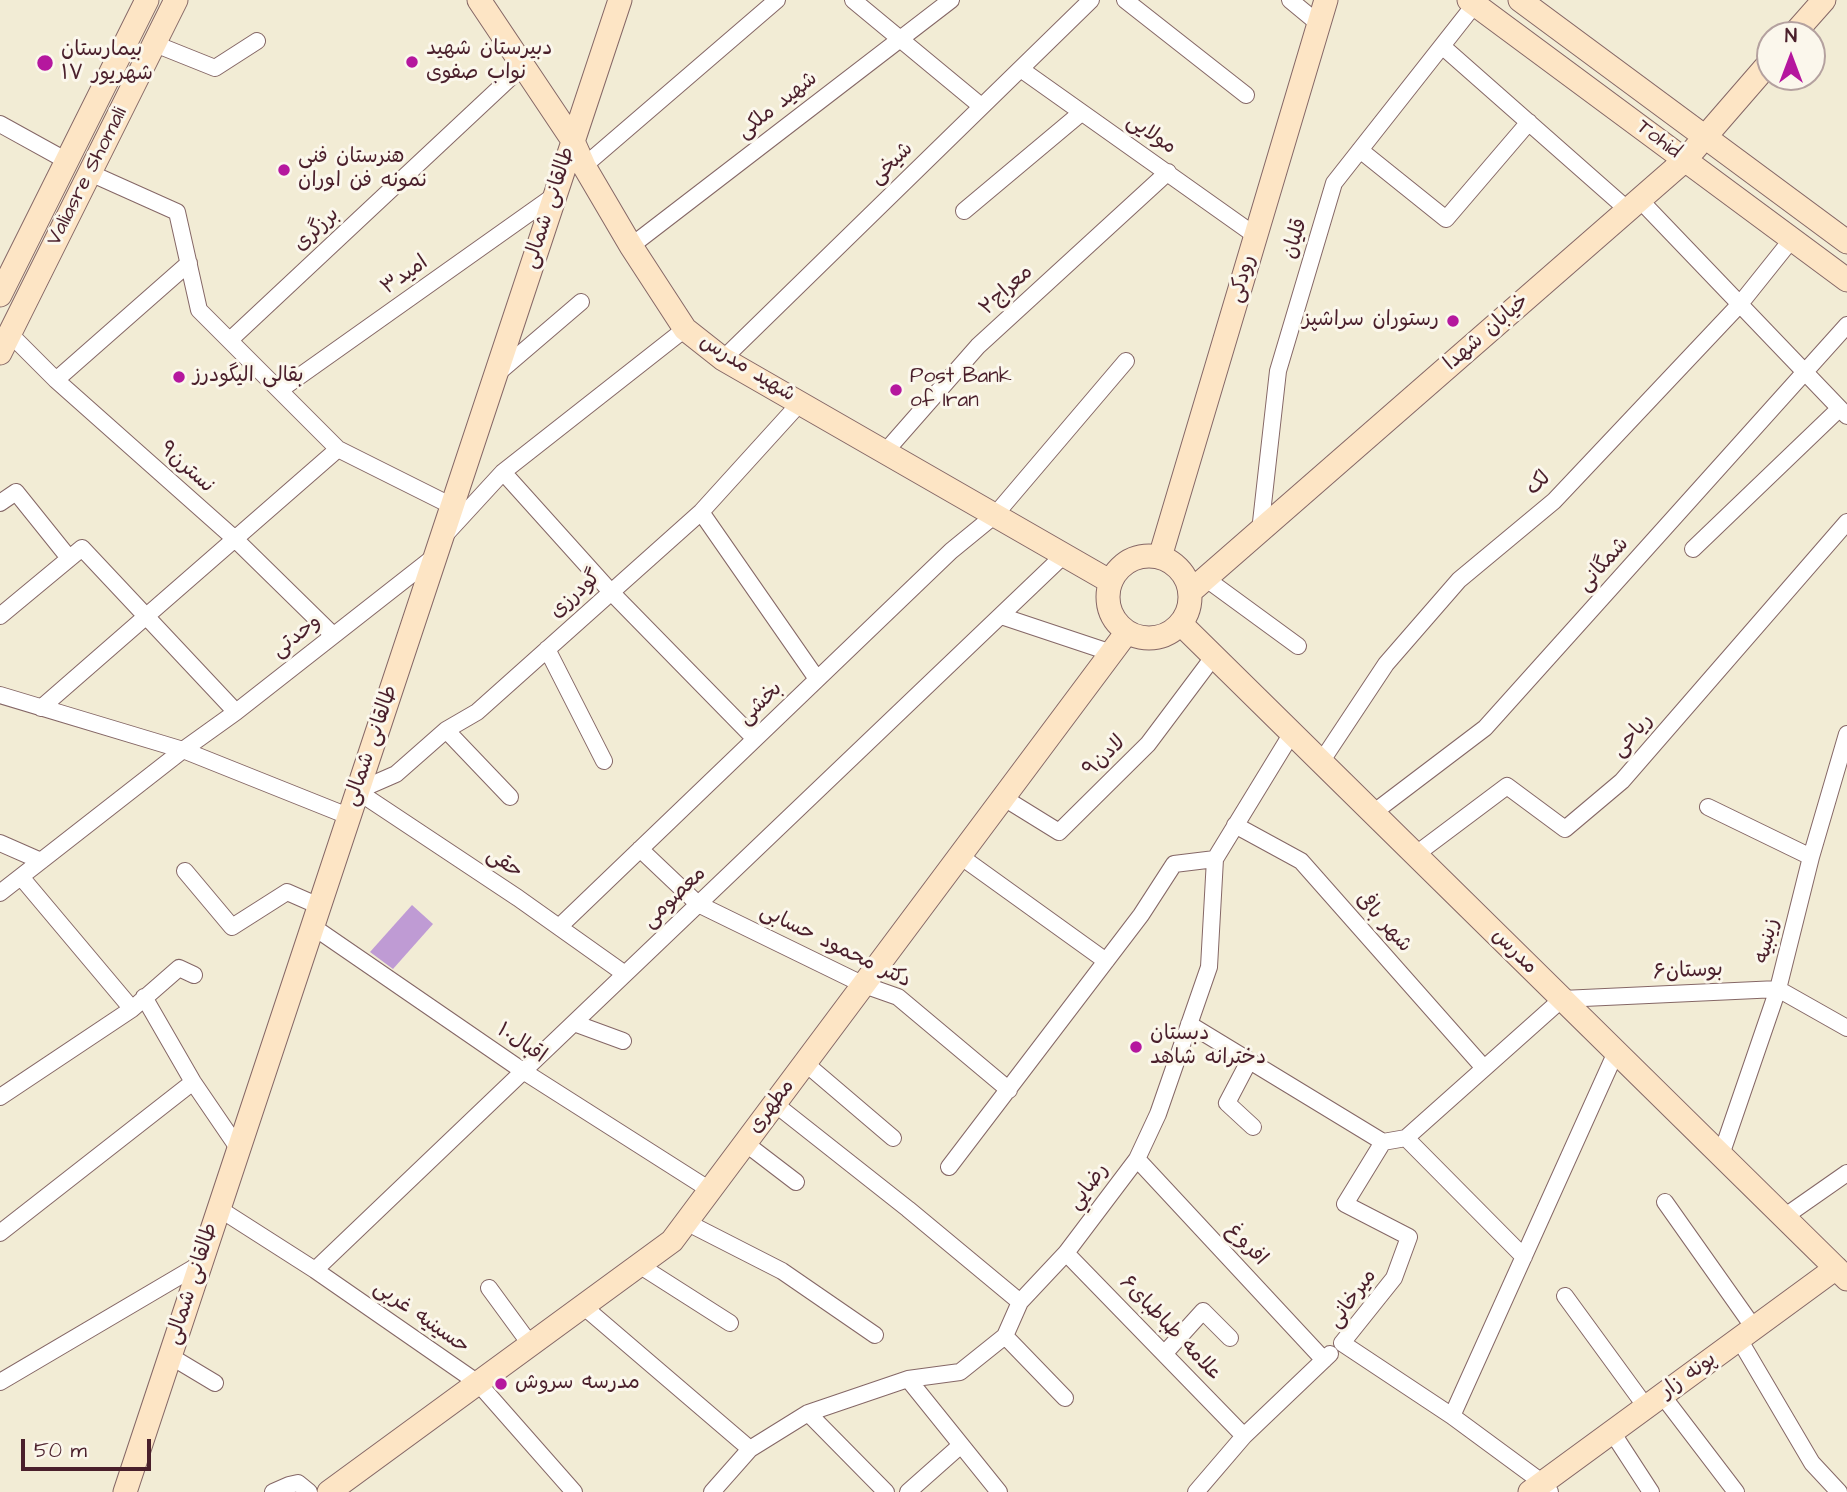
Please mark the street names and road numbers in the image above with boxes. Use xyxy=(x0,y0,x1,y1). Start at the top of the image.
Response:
street label: شهید ملکی xyxy=(733,67,823,145)
street label: Valiasre Shomali xyxy=(42,104,134,250)
street label: مولایی xyxy=(1121,109,1181,161)
street label: Tohid xyxy=(1631,115,1685,165)
street label: شیخی xyxy=(865,137,919,191)
street label: طالقانی شمالی xyxy=(519,144,581,272)
street label: برزگری xyxy=(289,203,345,257)
street label: قلیان xyxy=(1278,216,1314,262)
street label: امید۳ xyxy=(377,251,433,301)
street label: رودکی xyxy=(1224,252,1262,306)
street label: معراج۲ xyxy=(975,260,1039,322)
street label: خیابان شهدا xyxy=(1439,289,1535,377)
street label: شهید مدرس xyxy=(694,330,800,408)
street label: نسترن۹ xyxy=(153,437,219,499)
street label: لک xyxy=(1521,466,1557,502)
street label: شمگانی xyxy=(1573,533,1635,597)
street label: گودرزی xyxy=(545,565,607,625)
street label: وحدتی xyxy=(267,610,327,664)
street label: بخشی xyxy=(734,677,788,731)
street label: طالقانی شمالی xyxy=(340,682,404,810)
street label: ریاحی xyxy=(1607,709,1659,763)
street label: لادن۹ xyxy=(1078,731,1132,783)
street label: حقی xyxy=(481,843,527,885)
street label: معصومی xyxy=(638,862,712,934)
street label: شهر بافی xyxy=(1349,888,1417,958)
street label: دکتر محمود حسابی xyxy=(755,900,915,994)
street label: زینبیه xyxy=(1750,916,1786,966)
street label: مدرس xyxy=(1486,924,1542,980)
street label: بوستان۶ xyxy=(1652,958,1724,986)
street label: اقبال۱۰ xyxy=(491,1018,551,1070)
street label: مطهری xyxy=(743,1075,801,1139)
street label: رضایي xyxy=(1063,1159,1115,1215)
street label: افروغ xyxy=(1220,1218,1272,1272)
street label: طالقانی شمالی xyxy=(162,1220,224,1348)
street label: میرخانی xyxy=(1323,1264,1383,1334)
street label: علامه طباطبای۶ xyxy=(1113,1271,1227,1387)
street label: حسینیه غربی xyxy=(368,1276,474,1360)
street label: پونه زار xyxy=(1656,1347,1722,1405)

